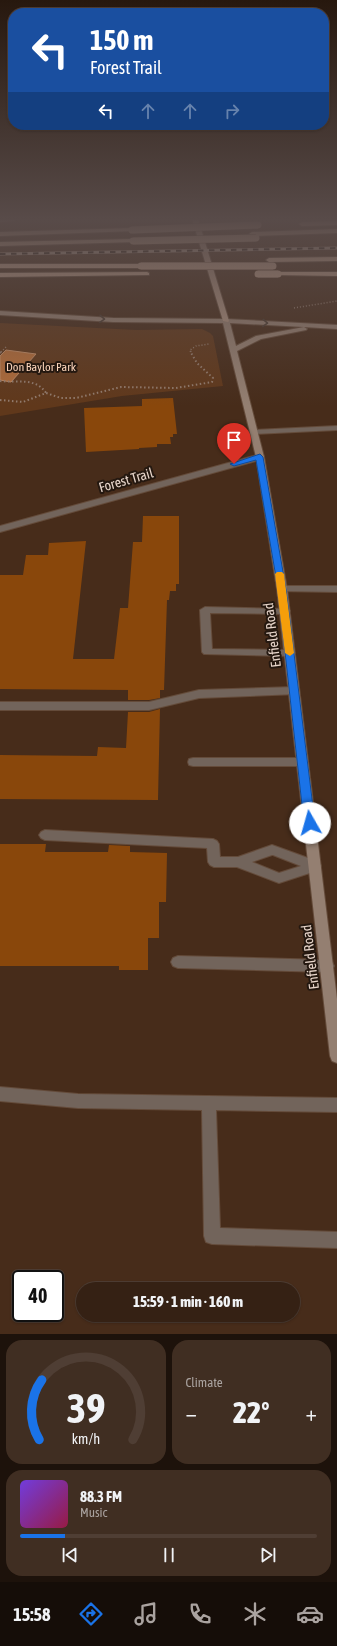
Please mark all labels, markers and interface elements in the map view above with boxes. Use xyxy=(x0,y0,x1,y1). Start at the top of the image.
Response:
icon: left xyxy=(24,24,76,76)
text: 150 m xyxy=(90,24,153,56)
text: Forest Trail xyxy=(90,57,162,78)
icon: left xyxy=(95,100,117,122)
icon: ahead xyxy=(137,100,159,122)
icon: ahead xyxy=(179,100,201,122)
icon: right xyxy=(221,100,243,122)
one-way arrow xyxy=(99,315,105,324)
one-way arrow xyxy=(262,319,268,327)
park label: Don Baylor Park xyxy=(6,360,77,374)
pin xyxy=(217,423,251,464)
icon: arrive xyxy=(223,429,245,451)
street label: Forest Trail xyxy=(97,465,155,495)
street label: Enfield Road xyxy=(260,602,284,668)
position arrow xyxy=(289,802,331,844)
street label: Enfield Road xyxy=(298,924,322,990)
speed limit sign: 40 xyxy=(12,1270,64,1322)
text: 15:59 · 1 min · 160 m xyxy=(133,1293,243,1310)
text: Climate xyxy=(186,1375,223,1390)
text: 39 xyxy=(66,1384,105,1432)
text: 22° xyxy=(233,1395,269,1429)
text: − xyxy=(186,1400,197,1426)
text: + xyxy=(306,1400,317,1426)
text: km/h xyxy=(72,1431,100,1447)
text: 88.3 FM xyxy=(80,1488,122,1505)
text: Music xyxy=(80,1505,107,1520)
icon: previous xyxy=(59,1544,81,1566)
icon: pause xyxy=(158,1544,180,1566)
icon: next xyxy=(257,1544,279,1566)
icon: directions xyxy=(77,1600,105,1628)
icon: music xyxy=(132,1600,160,1628)
icon: phone xyxy=(186,1600,214,1628)
icon: climate xyxy=(241,1600,269,1628)
icon: car xyxy=(296,1600,324,1628)
text: 15:58 xyxy=(13,1604,50,1625)

